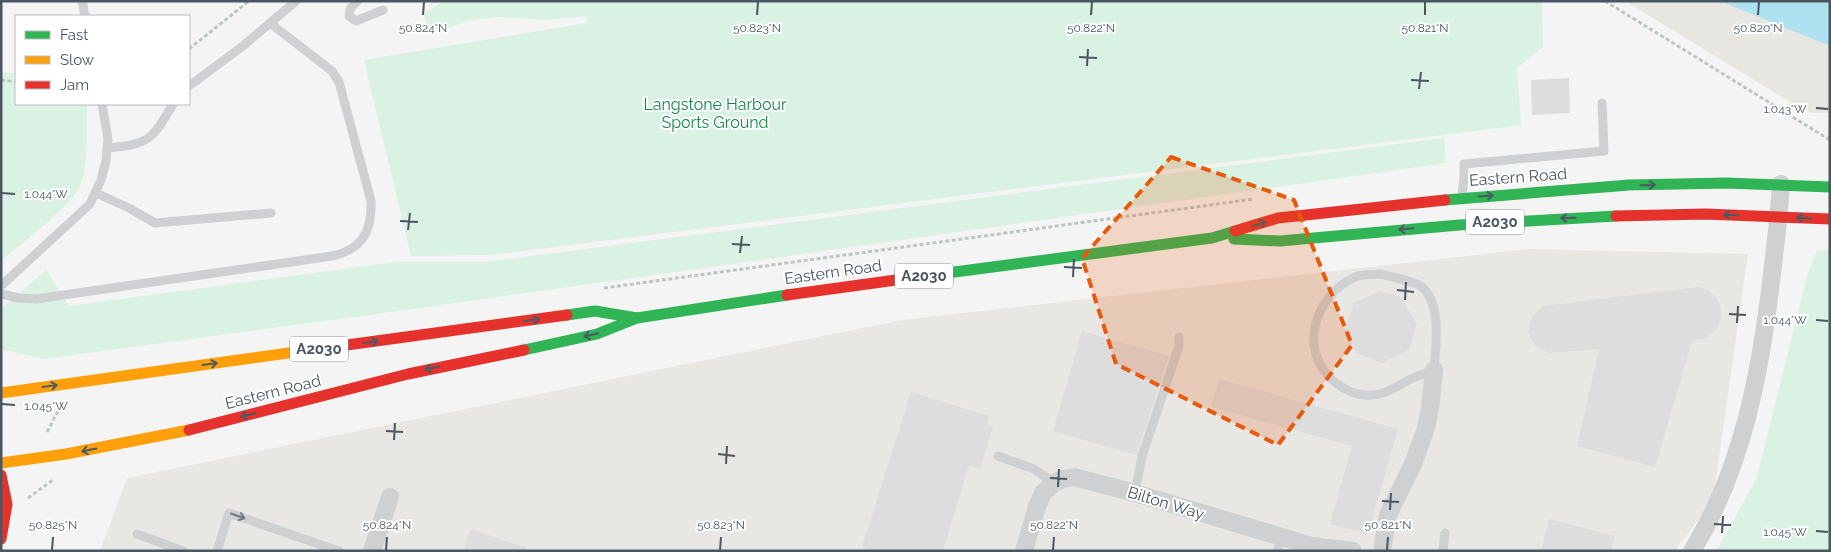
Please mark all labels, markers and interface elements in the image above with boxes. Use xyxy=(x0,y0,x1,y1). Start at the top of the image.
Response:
legend xyxy=(15,15,190,105)
text: 50.824°N xyxy=(399,21,447,35)
text: 50.823°N xyxy=(733,21,781,35)
text: 50.822°N xyxy=(1067,21,1115,35)
text: 50.821°N xyxy=(1402,21,1448,35)
text: 50.820°N xyxy=(1733,21,1783,35)
text: Fast xyxy=(60,26,88,44)
text: Slow xyxy=(60,51,94,69)
text: Jam xyxy=(60,76,89,94)
park label: Langstone Harbour Sports Ground xyxy=(643,95,787,132)
text: 1.043°W xyxy=(1763,102,1807,116)
street label: Eastern Road xyxy=(1468,164,1568,190)
one-way arrow xyxy=(1640,180,1656,189)
text: 1.044°W xyxy=(24,187,68,201)
one-way arrow xyxy=(1478,191,1494,200)
road number: A2030 xyxy=(1466,210,1524,234)
one-way arrow xyxy=(1723,210,1739,220)
one-way arrow xyxy=(1797,213,1813,222)
one-way arrow xyxy=(1560,214,1576,223)
one-way arrow xyxy=(1250,218,1266,228)
one-way arrow xyxy=(1398,224,1414,234)
street label: Eastern Road xyxy=(783,256,883,288)
road number: A2030 xyxy=(895,264,953,288)
text: 1.044°W xyxy=(1763,313,1807,327)
one-way arrow xyxy=(524,314,540,324)
one-way arrow xyxy=(584,331,600,340)
road number: A2030 xyxy=(290,336,348,362)
one-way arrow xyxy=(363,336,379,346)
one-way arrow xyxy=(202,359,218,369)
one-way arrow xyxy=(425,364,441,373)
street label: Eastern Road xyxy=(223,371,323,413)
one-way arrow xyxy=(41,381,57,391)
text: 1.045°W xyxy=(24,399,68,413)
one-way arrow xyxy=(240,411,256,420)
one-way arrow xyxy=(82,445,98,455)
street label: Bilton Way xyxy=(1125,482,1207,524)
one-way arrow xyxy=(229,512,245,521)
text: 50.825°N xyxy=(29,518,77,532)
text: 50.824°N xyxy=(363,518,411,532)
text: 50.823°N xyxy=(697,518,745,532)
text: 50.822°N xyxy=(1030,518,1078,532)
text: 50.821°N xyxy=(1365,518,1411,532)
text: 1.045°W xyxy=(1763,525,1807,539)

